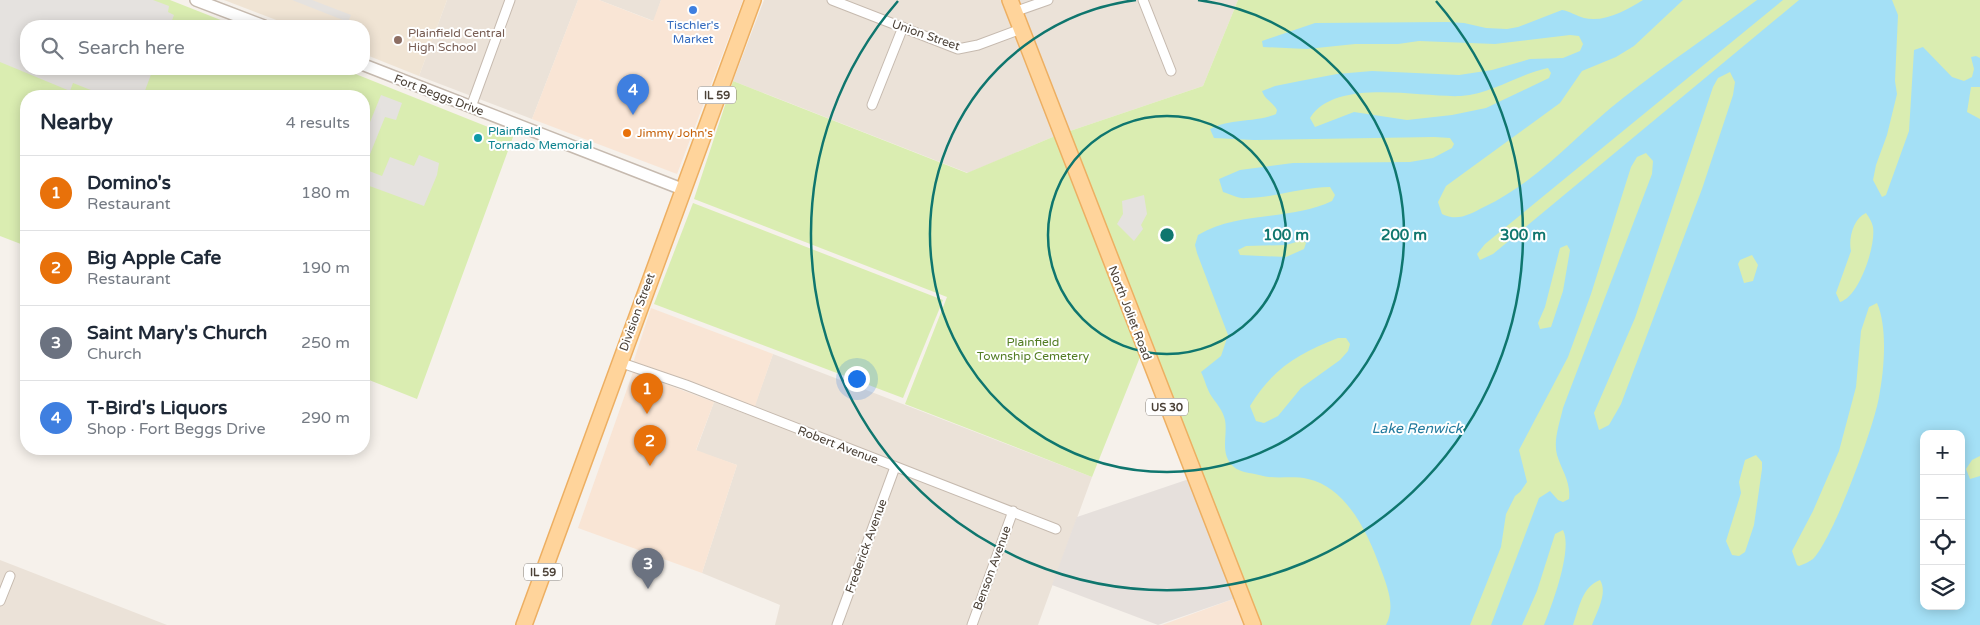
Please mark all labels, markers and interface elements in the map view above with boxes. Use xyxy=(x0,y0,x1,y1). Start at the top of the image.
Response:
marker: Tischler's Market xyxy=(687,4,699,16)
street label: Union Street xyxy=(890,17,962,53)
place label: Tischler's Market xyxy=(667,18,719,46)
search box xyxy=(20,20,370,75)
place label: Plainfield Central High School xyxy=(408,26,505,54)
icon: search xyxy=(38,34,66,62)
marker: Plainfield Central High School xyxy=(392,34,404,46)
text: Search here xyxy=(78,37,185,59)
street label: Fort Beggs Drive xyxy=(392,71,486,119)
pin: 4 xyxy=(617,74,649,115)
road number: IL 59 xyxy=(698,86,736,104)
text: Nearby xyxy=(40,110,113,135)
text: 4 results xyxy=(286,113,350,133)
place label: Plainfield Tornado Memorial xyxy=(488,124,592,152)
place label: Jimmy John's xyxy=(637,126,713,140)
marker: Jimmy John's xyxy=(621,127,633,139)
marker: Plainfield Tornado Memorial xyxy=(472,132,484,144)
text: Domino's xyxy=(87,172,171,194)
text: 1 xyxy=(51,183,61,203)
text: 180 m xyxy=(301,183,350,203)
text: Restaurant xyxy=(87,194,171,214)
centre of rings xyxy=(1158,226,1176,244)
text: 100 m xyxy=(1263,226,1309,244)
text: 200 m xyxy=(1381,226,1427,244)
text: 300 m xyxy=(1500,226,1546,244)
text: Big Apple Cafe xyxy=(87,247,221,269)
text: 2 xyxy=(51,258,61,278)
text: 190 m xyxy=(301,258,350,278)
street label: North Joliet Road xyxy=(1106,264,1154,362)
text: Restaurant xyxy=(87,269,171,289)
street label: Division Street xyxy=(616,271,658,353)
text: Saint Mary's Church xyxy=(87,322,267,344)
text: 3 xyxy=(51,333,61,353)
text: 250 m xyxy=(301,333,350,353)
park label: Plainfield Township Cemetery xyxy=(977,335,1090,363)
text: Church xyxy=(87,344,142,364)
your location xyxy=(844,366,870,392)
pin: 1 xyxy=(631,373,663,414)
text: T-Bird's Liquors xyxy=(87,397,227,419)
road number: US 30 xyxy=(1146,398,1188,416)
text: 4 xyxy=(51,408,61,428)
text: 290 m xyxy=(301,408,350,428)
text: Shop · Fort Beggs Drive xyxy=(87,419,266,439)
water label: Lake Renwick xyxy=(1372,420,1464,437)
street label: Robert Avenue xyxy=(796,423,881,467)
pin: 2 xyxy=(634,425,666,466)
map controls xyxy=(1920,430,1965,610)
button: + xyxy=(1920,430,1965,475)
button: − xyxy=(1920,475,1965,520)
street label: Frederick Avenue xyxy=(842,497,890,595)
button: locate xyxy=(1920,520,1965,565)
street label: Benson Avenue xyxy=(970,524,1014,612)
pin: 3 xyxy=(632,548,664,589)
road number: IL 59 xyxy=(524,564,562,580)
button: layers xyxy=(1920,565,1965,610)

